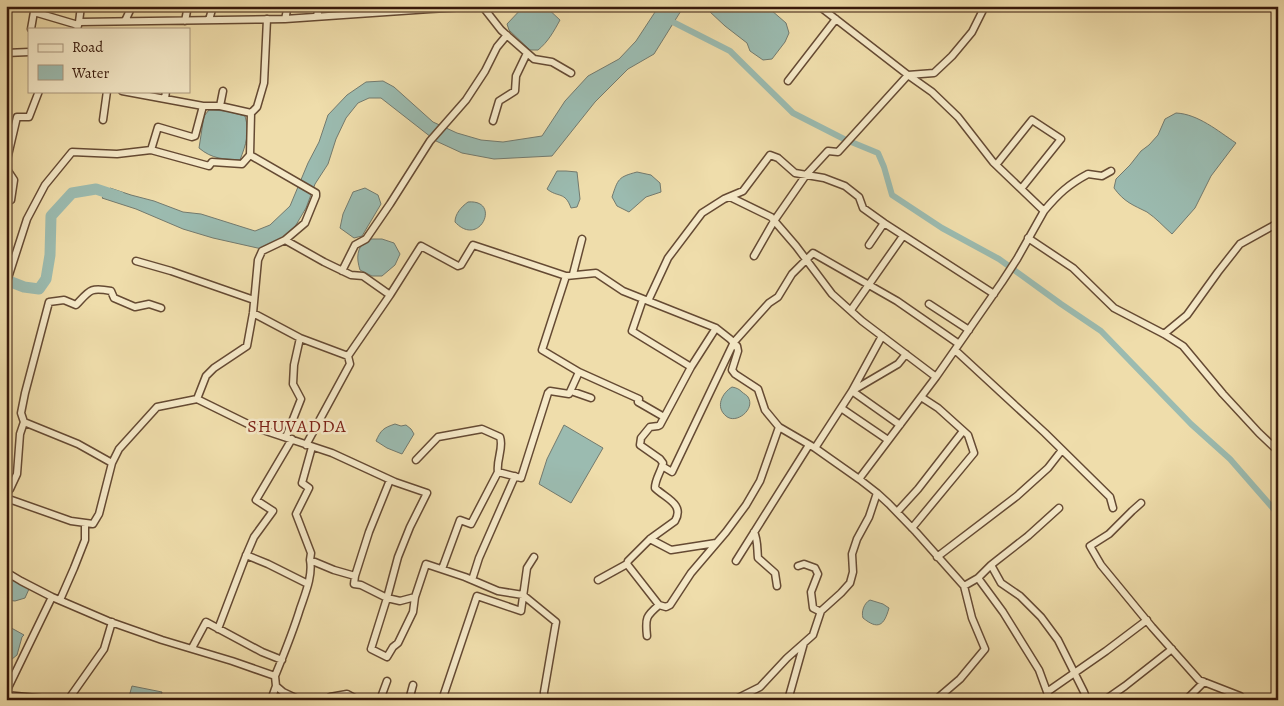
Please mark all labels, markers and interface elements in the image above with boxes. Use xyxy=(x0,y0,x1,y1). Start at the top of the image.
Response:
legend xyxy=(28,28,190,92)
text: Road xyxy=(72,37,104,57)
text: Water xyxy=(71,63,109,83)
district label: SHUVADDA xyxy=(247,414,347,438)

